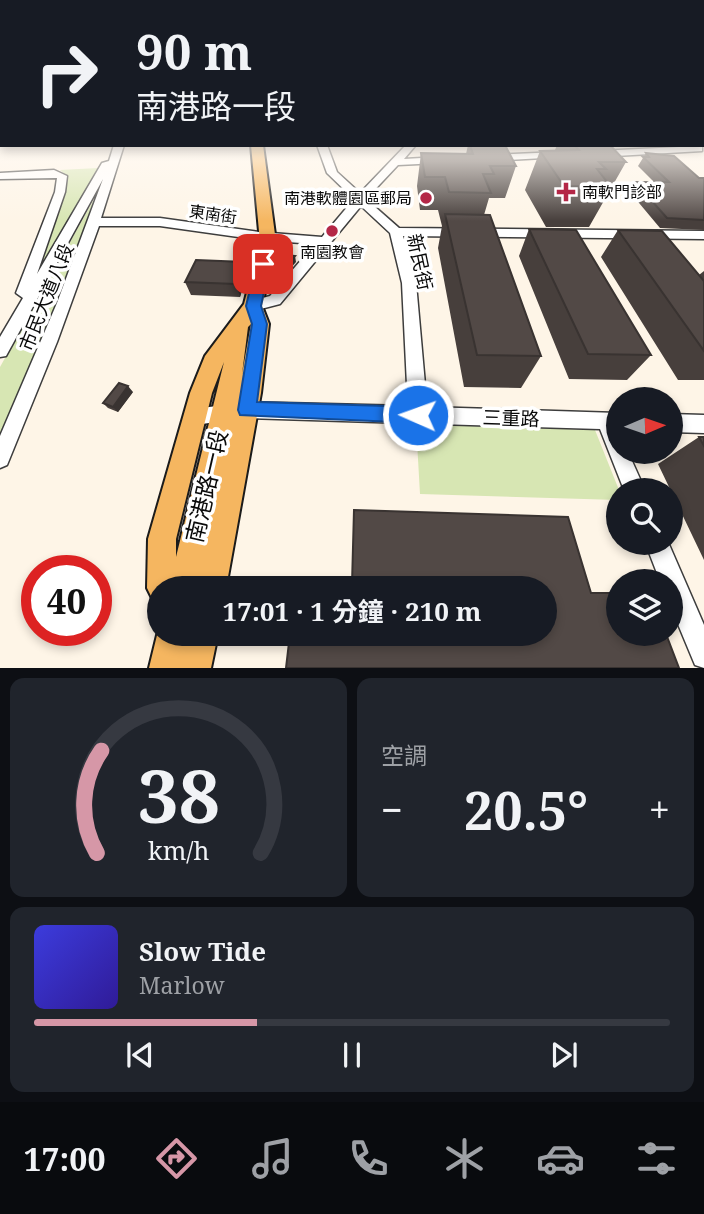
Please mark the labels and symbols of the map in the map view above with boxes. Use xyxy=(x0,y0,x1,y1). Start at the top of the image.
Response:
place label: 南軟門診部 xyxy=(582,181,662,203)
marker: 南軟門診部 xyxy=(556,182,576,202)
place label: 南港軟體園區郵局 xyxy=(284,187,412,209)
marker: 南港軟體園區郵局 xyxy=(418,190,434,206)
street label: 東南街 xyxy=(188,200,238,228)
marker: 南園教會 xyxy=(324,223,340,239)
street label: 新民街 xyxy=(401,231,439,293)
pin xyxy=(233,234,293,294)
street label: 市民大道八段 xyxy=(13,239,79,355)
place label: 南園教會 xyxy=(300,241,364,263)
position arrow xyxy=(381,378,455,452)
north arrow xyxy=(606,387,682,464)
street label: 三重路 xyxy=(482,404,540,432)
street label: 南港路一段 xyxy=(177,426,235,546)
speed limit sign: 40 xyxy=(21,555,112,646)

